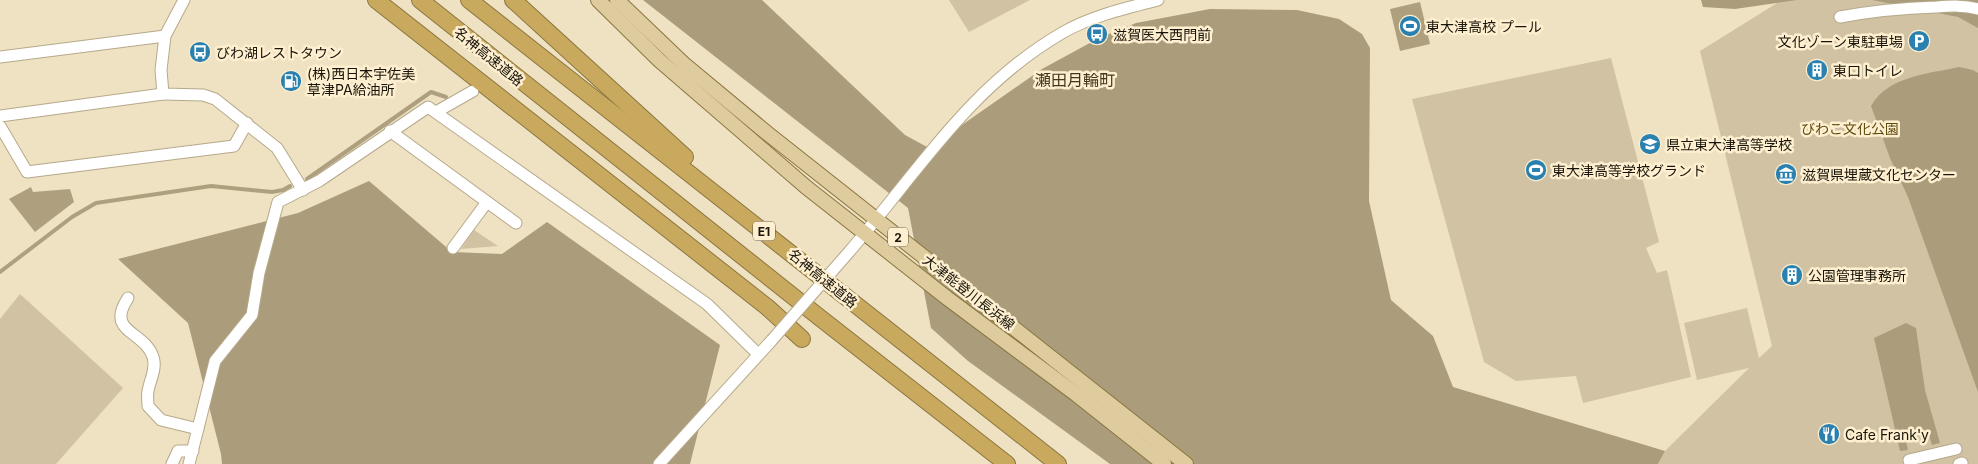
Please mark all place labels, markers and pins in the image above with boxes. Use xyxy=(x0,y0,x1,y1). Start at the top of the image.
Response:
sports icon: 東大津高校 プール xyxy=(1398,14,1422,38)
place label: 東大津高校 プール xyxy=(1426,18,1542,35)
bus stop icon: 滋賀医大西門前 xyxy=(1085,22,1109,46)
place label: 滋賀医大西門前 xyxy=(1113,26,1211,43)
parking icon: 文化ゾーン東駐車場 xyxy=(1907,29,1931,53)
place label: 文化ゾーン東駐車場 xyxy=(1778,33,1903,50)
bus stop icon: びわ湖レストタウン xyxy=(188,40,212,64)
place label: びわ湖レストタウン xyxy=(216,44,342,61)
building icon: 東口トイレ xyxy=(1805,58,1829,82)
place label: 東口トイレ xyxy=(1833,62,1903,79)
place label: (株)西日本宇佐美 草津PA給油所 xyxy=(307,65,415,98)
fuel station icon: (株)西日本宇佐美 草津PA給油所 xyxy=(279,69,303,93)
school or university icon: 県立東大津高等学校 xyxy=(1638,132,1662,156)
place label: 県立東大津高等学校 xyxy=(1666,136,1792,153)
sports icon: 東大津高等学校グランド xyxy=(1524,158,1548,182)
place label: 東大津高等学校グランド xyxy=(1552,162,1706,179)
museum icon: 滋賀県埋蔵文化センター xyxy=(1774,162,1798,186)
place label: 滋賀県埋蔵文化センター xyxy=(1802,166,1956,183)
building icon: 公園管理事務所 xyxy=(1780,263,1804,287)
place label: 公園管理事務所 xyxy=(1808,267,1906,284)
restaurant icon: Cafe Frank'y xyxy=(1817,422,1841,446)
place label: Cafe Frank'y xyxy=(1845,426,1929,443)

